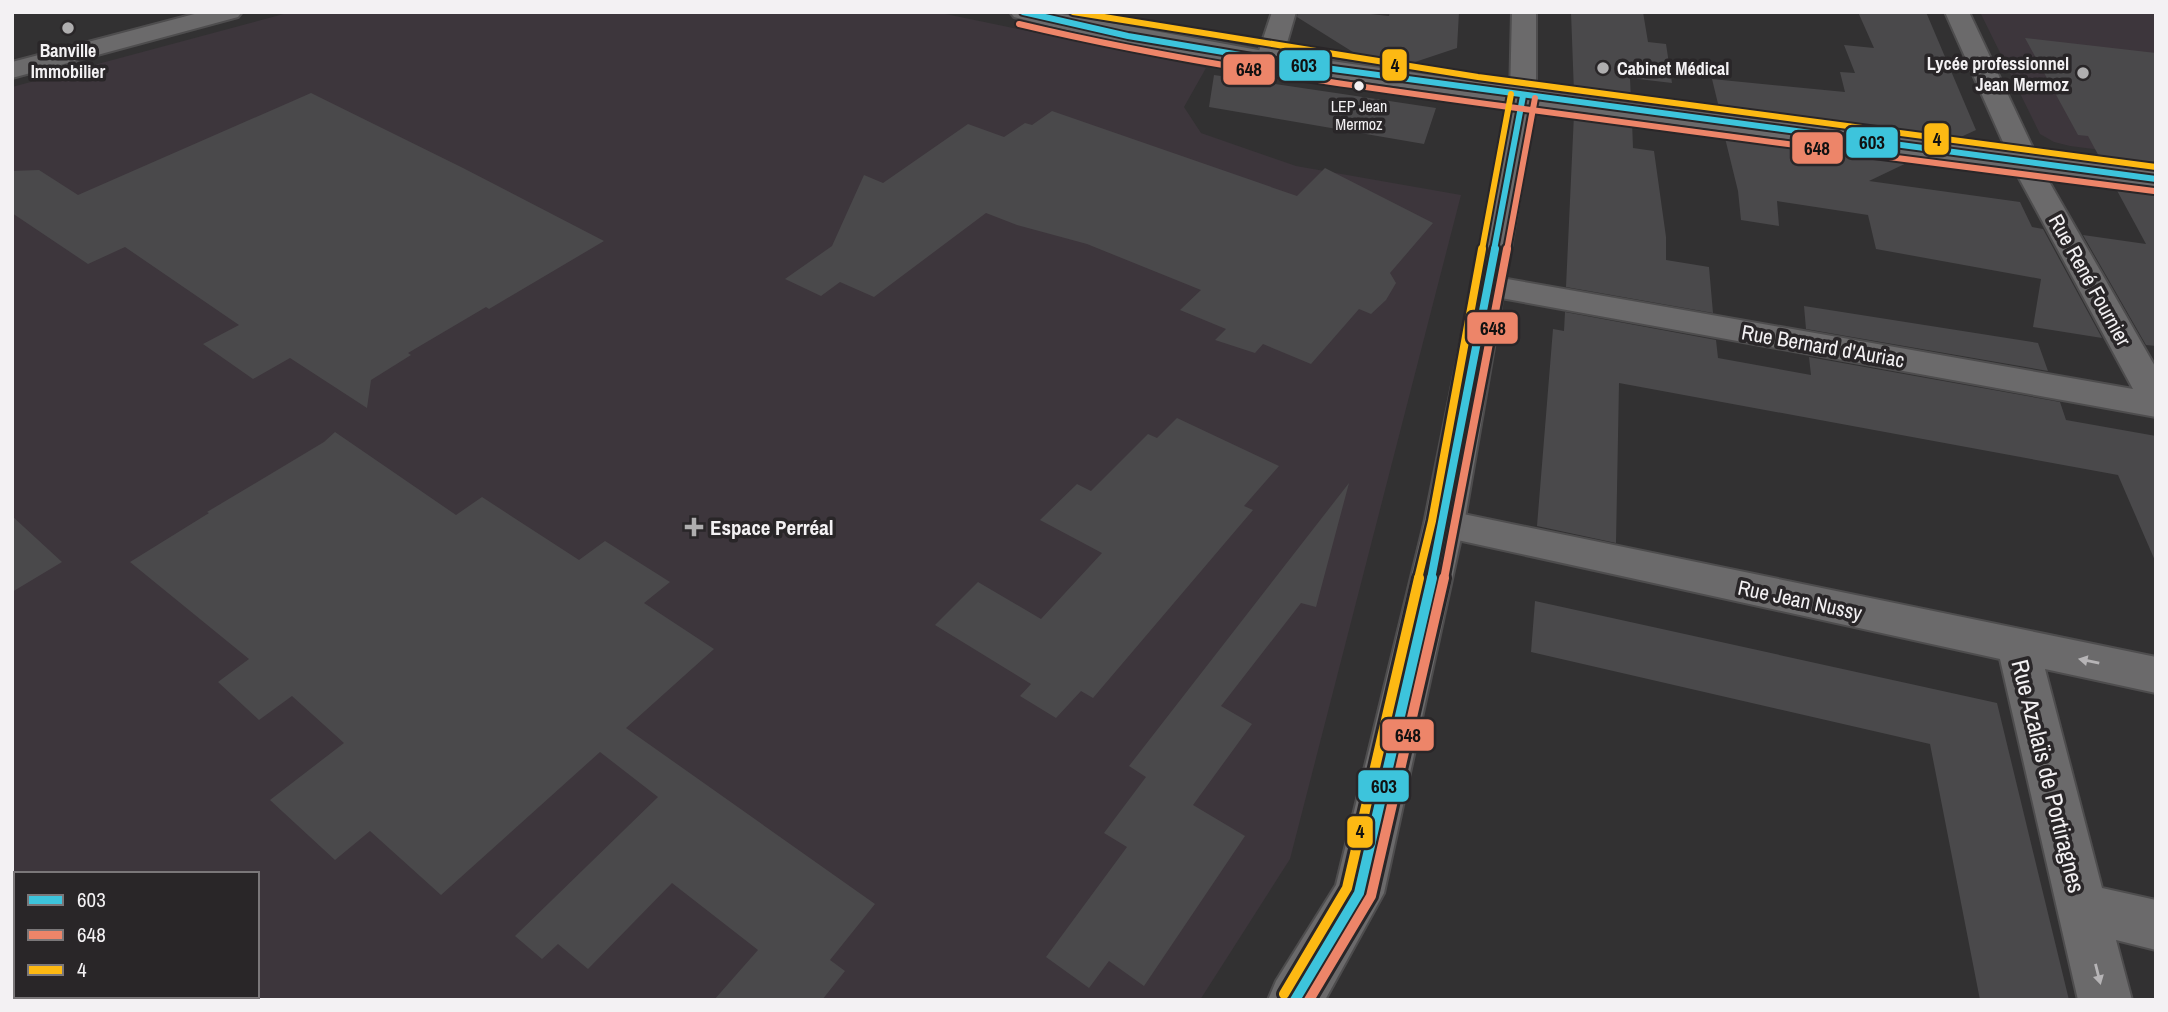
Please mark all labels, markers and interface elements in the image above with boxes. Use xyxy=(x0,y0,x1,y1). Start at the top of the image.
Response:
marker: Banville Immobilier xyxy=(60,20,76,36)
place label: Banville Immobilier xyxy=(31,38,106,84)
line badge: 4 xyxy=(1381,48,1408,82)
line badge: 603 xyxy=(1278,49,1331,82)
place label: Lycée professionnel Jean Mermoz xyxy=(1927,51,2070,97)
text: 603 xyxy=(1291,52,1317,78)
text: 4 xyxy=(1391,52,1400,78)
line badge: 648 xyxy=(1222,53,1276,86)
text: 648 xyxy=(1236,56,1262,82)
place label: Cabinet Médical xyxy=(1617,56,1729,81)
marker: Cabinet Médical xyxy=(1595,60,1611,76)
marker: Lycée professionnel Jean Mermoz xyxy=(2075,65,2091,81)
marker: LEP Jean Mermoz xyxy=(1352,79,1366,93)
place label: LEP Jean Mermoz xyxy=(1331,95,1387,135)
line badge: 4 xyxy=(1923,122,1950,156)
line badge: 603 xyxy=(1845,126,1899,159)
text: 4 xyxy=(1933,126,1942,152)
text: 603 xyxy=(1859,129,1885,155)
line badge: 648 xyxy=(1791,131,1844,165)
text: 648 xyxy=(1804,135,1830,161)
street label: Rue René Fournier xyxy=(2042,209,2138,351)
line badge: 648 xyxy=(1466,311,1519,345)
text: 648 xyxy=(1480,315,1506,341)
street label: Rue Bernard d'Auriac xyxy=(1739,317,1907,375)
place label: Espace Perréal xyxy=(710,513,834,542)
marker: Espace Perréal xyxy=(684,517,704,537)
street label: Rue Jean Nussy xyxy=(1735,573,1865,627)
one-way arrow xyxy=(2078,655,2100,666)
street label: Rue Azalaïs de Portiragnes xyxy=(2004,656,2094,896)
line badge: 648 xyxy=(1381,718,1435,752)
text: 648 xyxy=(1395,722,1421,748)
line badge: 603 xyxy=(1357,769,1410,803)
text: 603 xyxy=(1371,773,1397,799)
line badge: 4 xyxy=(1346,815,1374,849)
text: 4 xyxy=(1356,818,1365,844)
legend xyxy=(14,872,259,998)
text: 603 xyxy=(77,885,106,914)
text: 648 xyxy=(77,920,106,949)
text: 4 xyxy=(77,955,87,984)
one-way arrow xyxy=(2094,964,2104,985)

